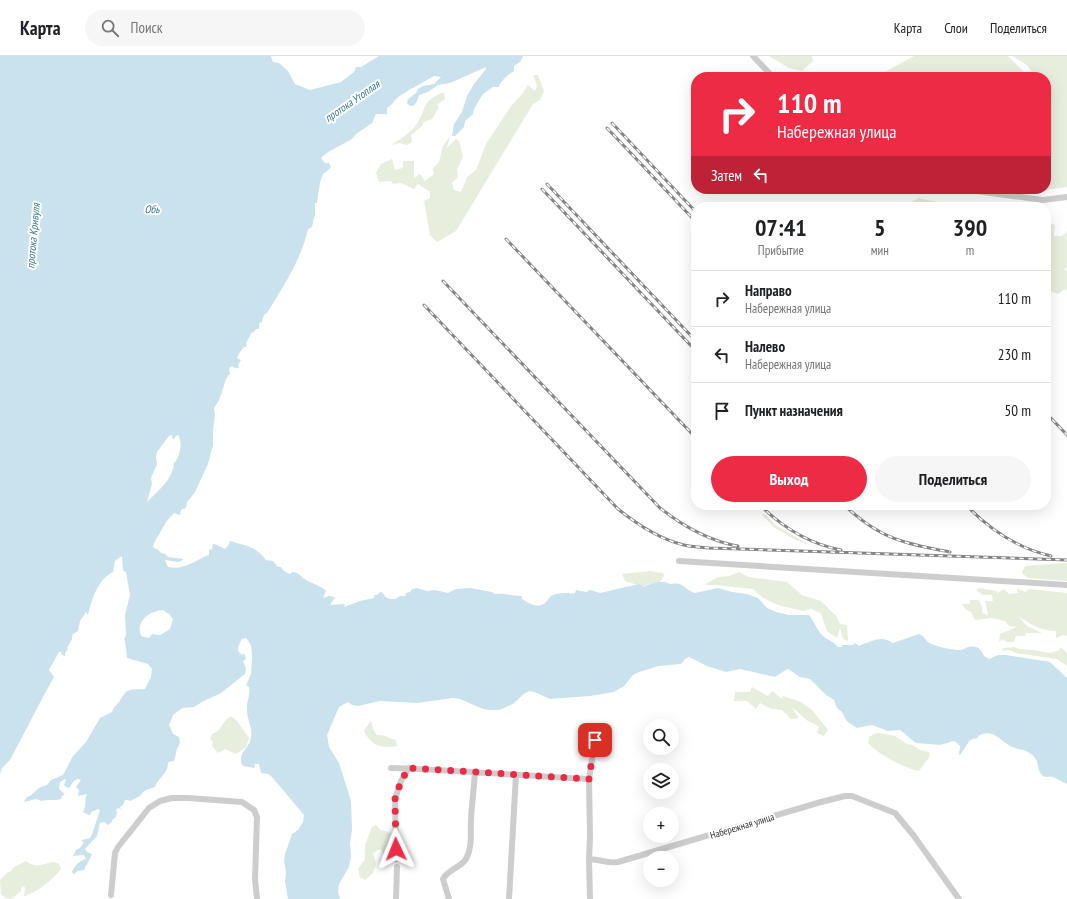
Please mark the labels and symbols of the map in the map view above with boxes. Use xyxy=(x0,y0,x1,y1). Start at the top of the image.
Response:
water label: протока Утоплая xyxy=(322,76,384,125)
water label: протока Кривуля xyxy=(23,201,43,269)
water label: Обь xyxy=(145,202,160,216)
pin xyxy=(578,723,612,757)
street label: Набережная улица xyxy=(708,810,776,842)
position arrow xyxy=(375,828,417,870)

